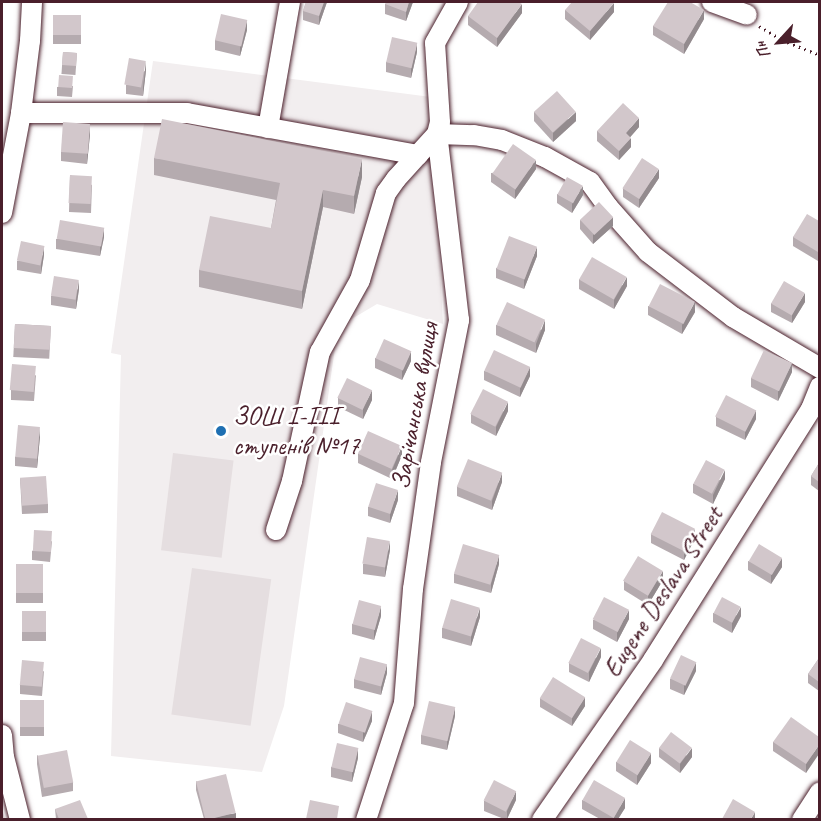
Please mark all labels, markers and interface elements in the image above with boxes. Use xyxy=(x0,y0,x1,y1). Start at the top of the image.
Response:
north arrow xyxy=(749,12,809,72)
text: Пн xyxy=(750,38,775,62)
street label: Зарічанська вулиця xyxy=(385,320,445,492)
place label: ЗОШ І-ІІІ ступенів №17 xyxy=(233,400,360,461)
marker: ЗОШ І-ІІІ ступенів №17 xyxy=(214,424,228,438)
street label: Eugene Deslava Street xyxy=(596,501,730,683)

